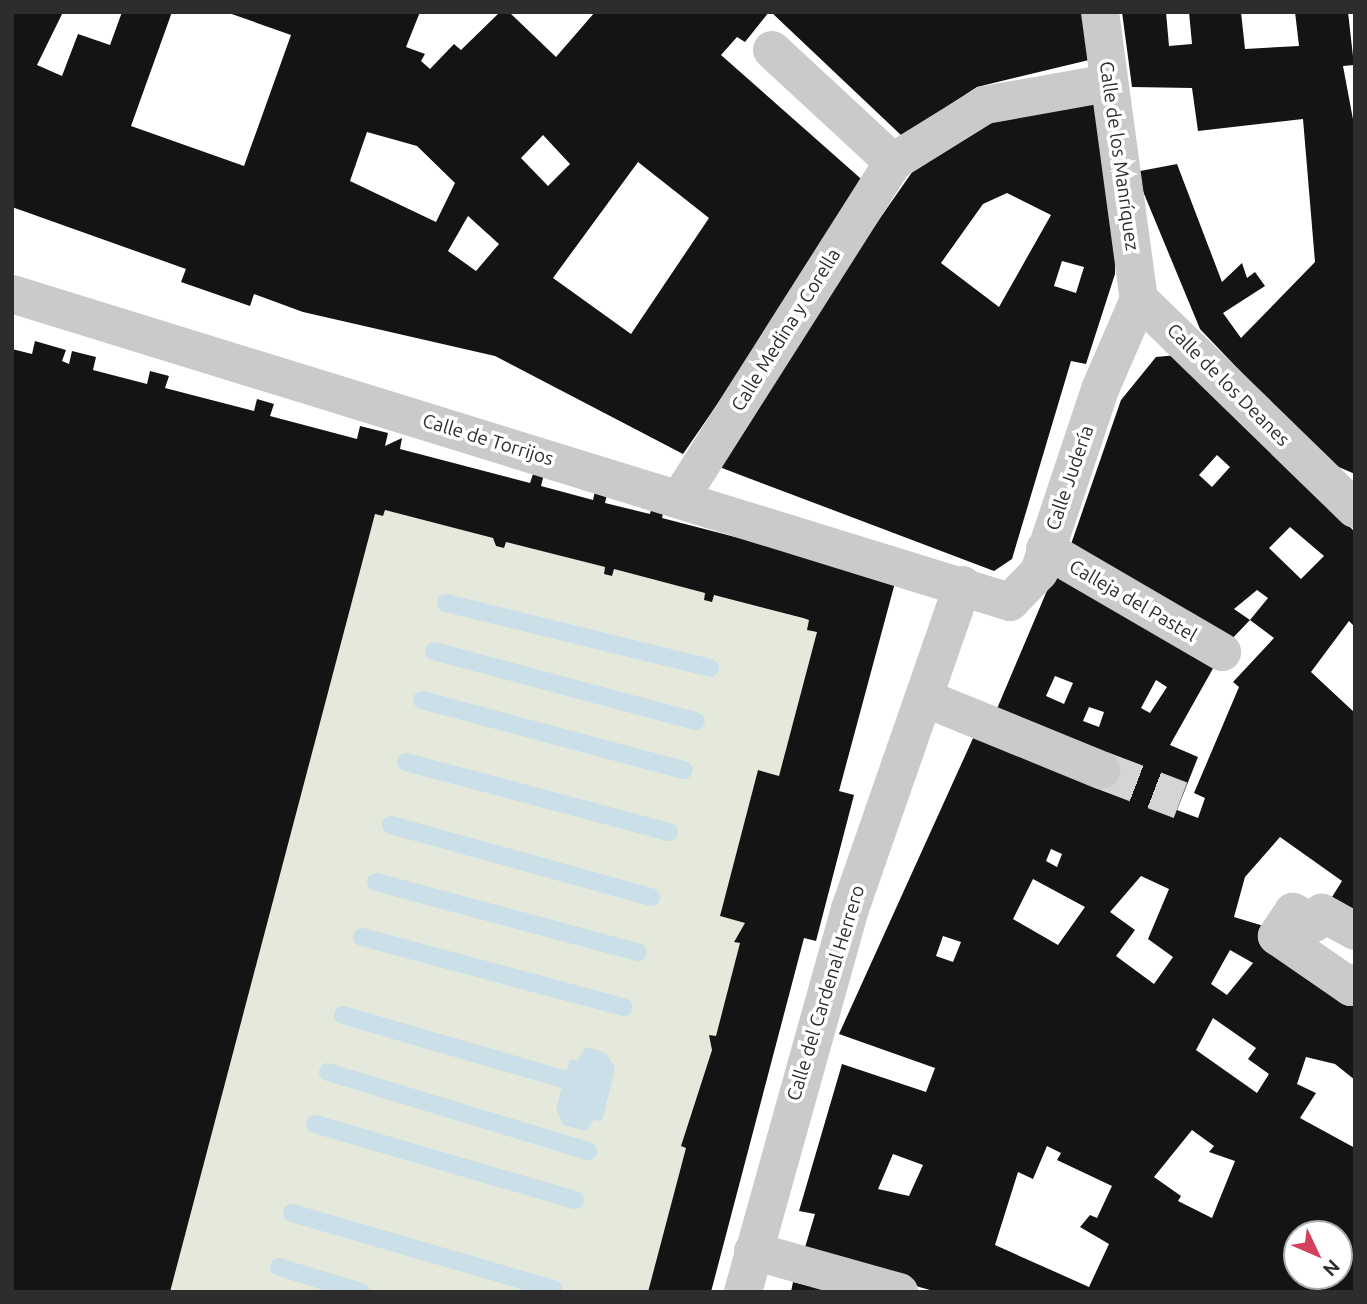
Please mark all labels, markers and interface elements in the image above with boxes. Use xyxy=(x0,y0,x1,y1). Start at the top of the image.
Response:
street label: Calle de los Manríquez xyxy=(1094,60,1144,252)
street label: Calle Medina y Corella xyxy=(727,244,845,416)
street label: Calle de los Deanes xyxy=(1162,319,1294,451)
street label: Calle de Torrijos xyxy=(420,409,556,471)
street label: Calle Judería xyxy=(1041,422,1099,534)
street label: Calleja del Pastel xyxy=(1065,555,1201,647)
street label: Calle del Cardenal Herrero xyxy=(782,882,870,1104)
north arrow xyxy=(1283,1220,1353,1290)
text: N xyxy=(1319,1255,1345,1281)

